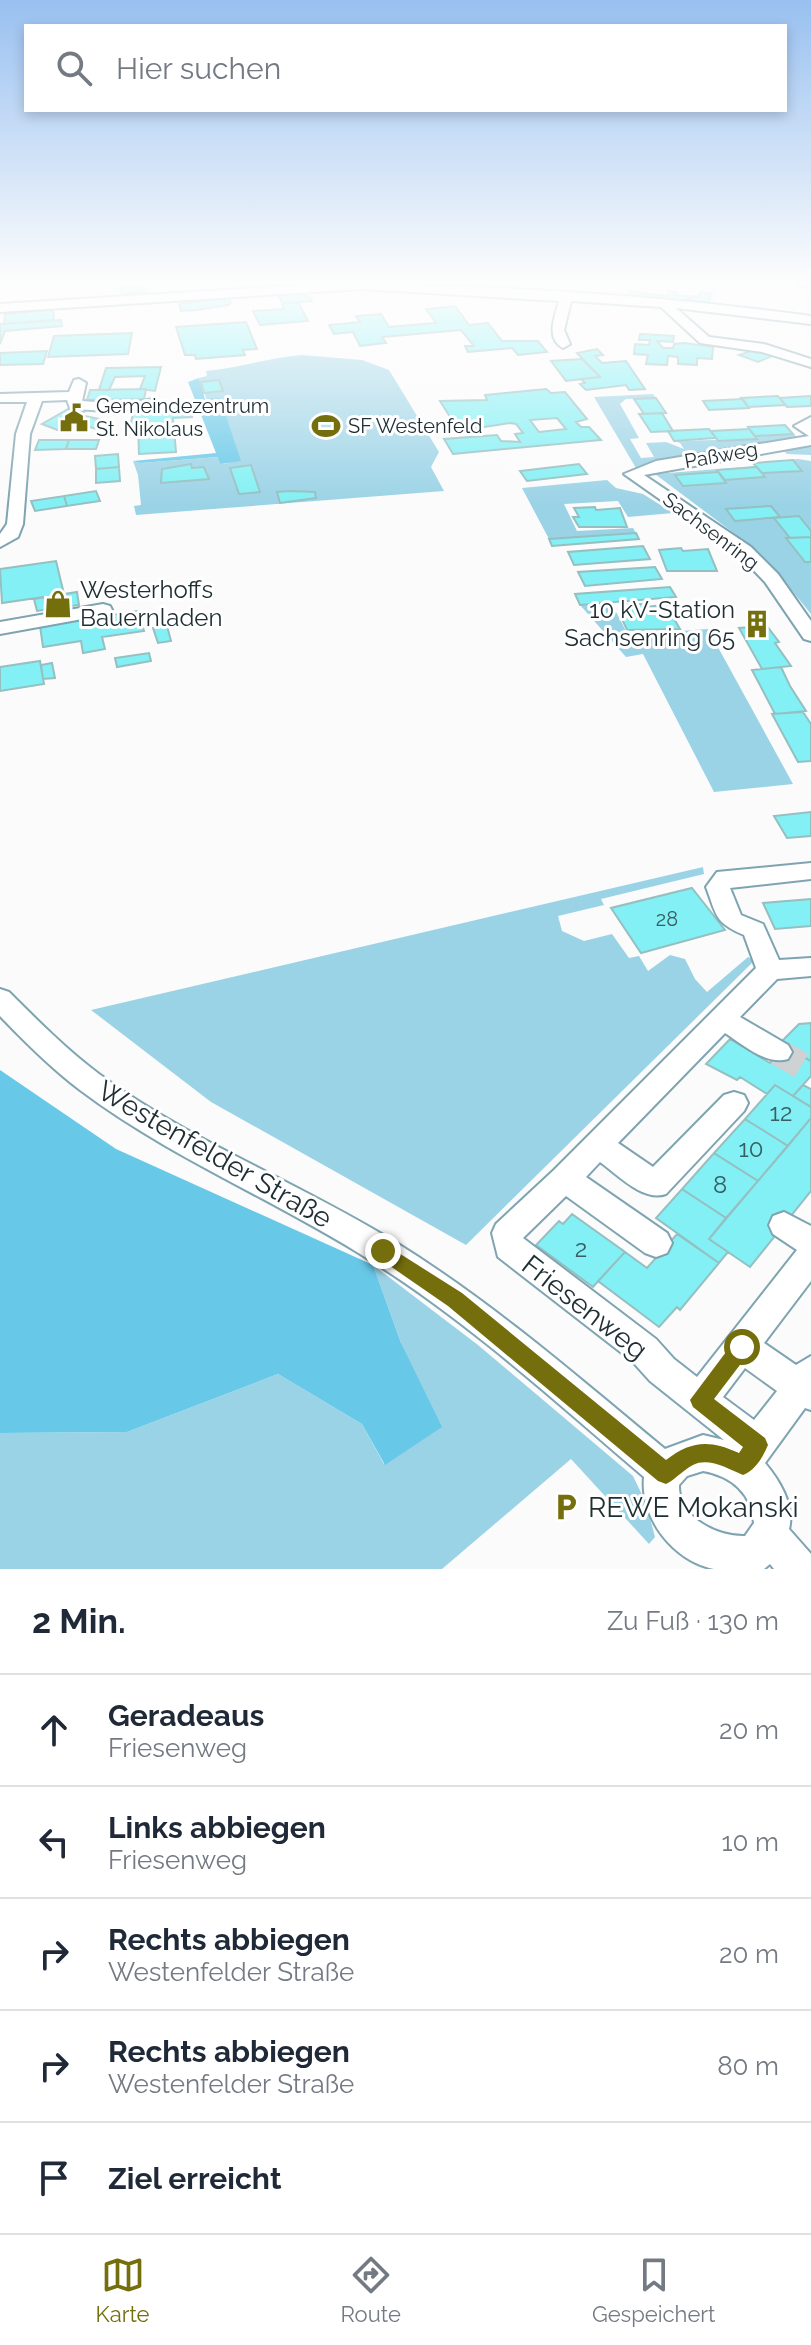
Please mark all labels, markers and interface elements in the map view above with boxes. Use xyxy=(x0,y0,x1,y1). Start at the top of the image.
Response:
search box xyxy=(24,24,787,112)
icon: search xyxy=(52,46,96,90)
text: Hier suchen xyxy=(116,51,281,86)
place label: Gemeindezentrum St. Nikolaus xyxy=(96,394,269,441)
public building icon: Gemeindezentrum St. Nikolaus xyxy=(59,403,89,433)
sports icon: SF Westenfeld xyxy=(311,411,341,441)
place label: SF Westenfeld xyxy=(348,414,483,438)
street label: Paßweg xyxy=(683,437,759,473)
street label: Sachsenring xyxy=(658,487,764,575)
place label: Westerhoffs Bauernladen xyxy=(80,575,222,632)
shop icon: Westerhoffs Bauernladen xyxy=(43,589,73,619)
place label: 10 kV-Station Sachsenring 65 xyxy=(564,595,735,652)
building icon: 10 kV-Station Sachsenring 65 xyxy=(742,609,772,639)
house number: 28 xyxy=(656,907,678,931)
street label: Westenfelder Straße xyxy=(92,1074,338,1235)
house number: 12 xyxy=(770,1098,792,1127)
house number: 10 xyxy=(739,1134,763,1163)
house number: 8 xyxy=(713,1170,727,1199)
route end xyxy=(365,1233,401,1269)
house number: 2 xyxy=(575,1234,587,1263)
street label: Friesenweg xyxy=(516,1248,654,1367)
route start xyxy=(724,1329,760,1365)
place label: REWE Mokanski xyxy=(588,1491,799,1524)
parking icon: REWE Mokanski xyxy=(551,1492,581,1522)
text: 2 Min. xyxy=(32,1601,126,1641)
text: Zu Fuß · 130 m xyxy=(607,1606,779,1636)
text: Geradeaus xyxy=(108,1698,264,1733)
icon: ahead xyxy=(32,1708,76,1752)
text: 20 m xyxy=(719,1715,779,1745)
text: Friesenweg xyxy=(108,1733,247,1763)
text: Links abbiegen xyxy=(108,1810,326,1845)
icon: left xyxy=(32,1820,76,1864)
text: 10 m xyxy=(721,1827,779,1857)
text: Friesenweg xyxy=(108,1845,247,1875)
text: Rechts abbiegen xyxy=(108,1922,350,1957)
icon: right xyxy=(32,1932,76,1976)
text: 20 m xyxy=(719,1939,779,1969)
text: Westenfelder Straße xyxy=(108,1957,354,1987)
text: Rechts abbiegen xyxy=(108,2034,350,2069)
icon: right xyxy=(32,2044,76,2088)
text: 80 m xyxy=(717,2051,779,2081)
text: Westenfelder Straße xyxy=(108,2069,354,2099)
icon: arrive xyxy=(32,2156,76,2200)
text: Ziel erreicht xyxy=(108,2161,281,2196)
tab: Karte xyxy=(96,2253,150,2327)
tab: Route xyxy=(341,2253,401,2327)
tab: Gespeichert xyxy=(592,2253,715,2327)

